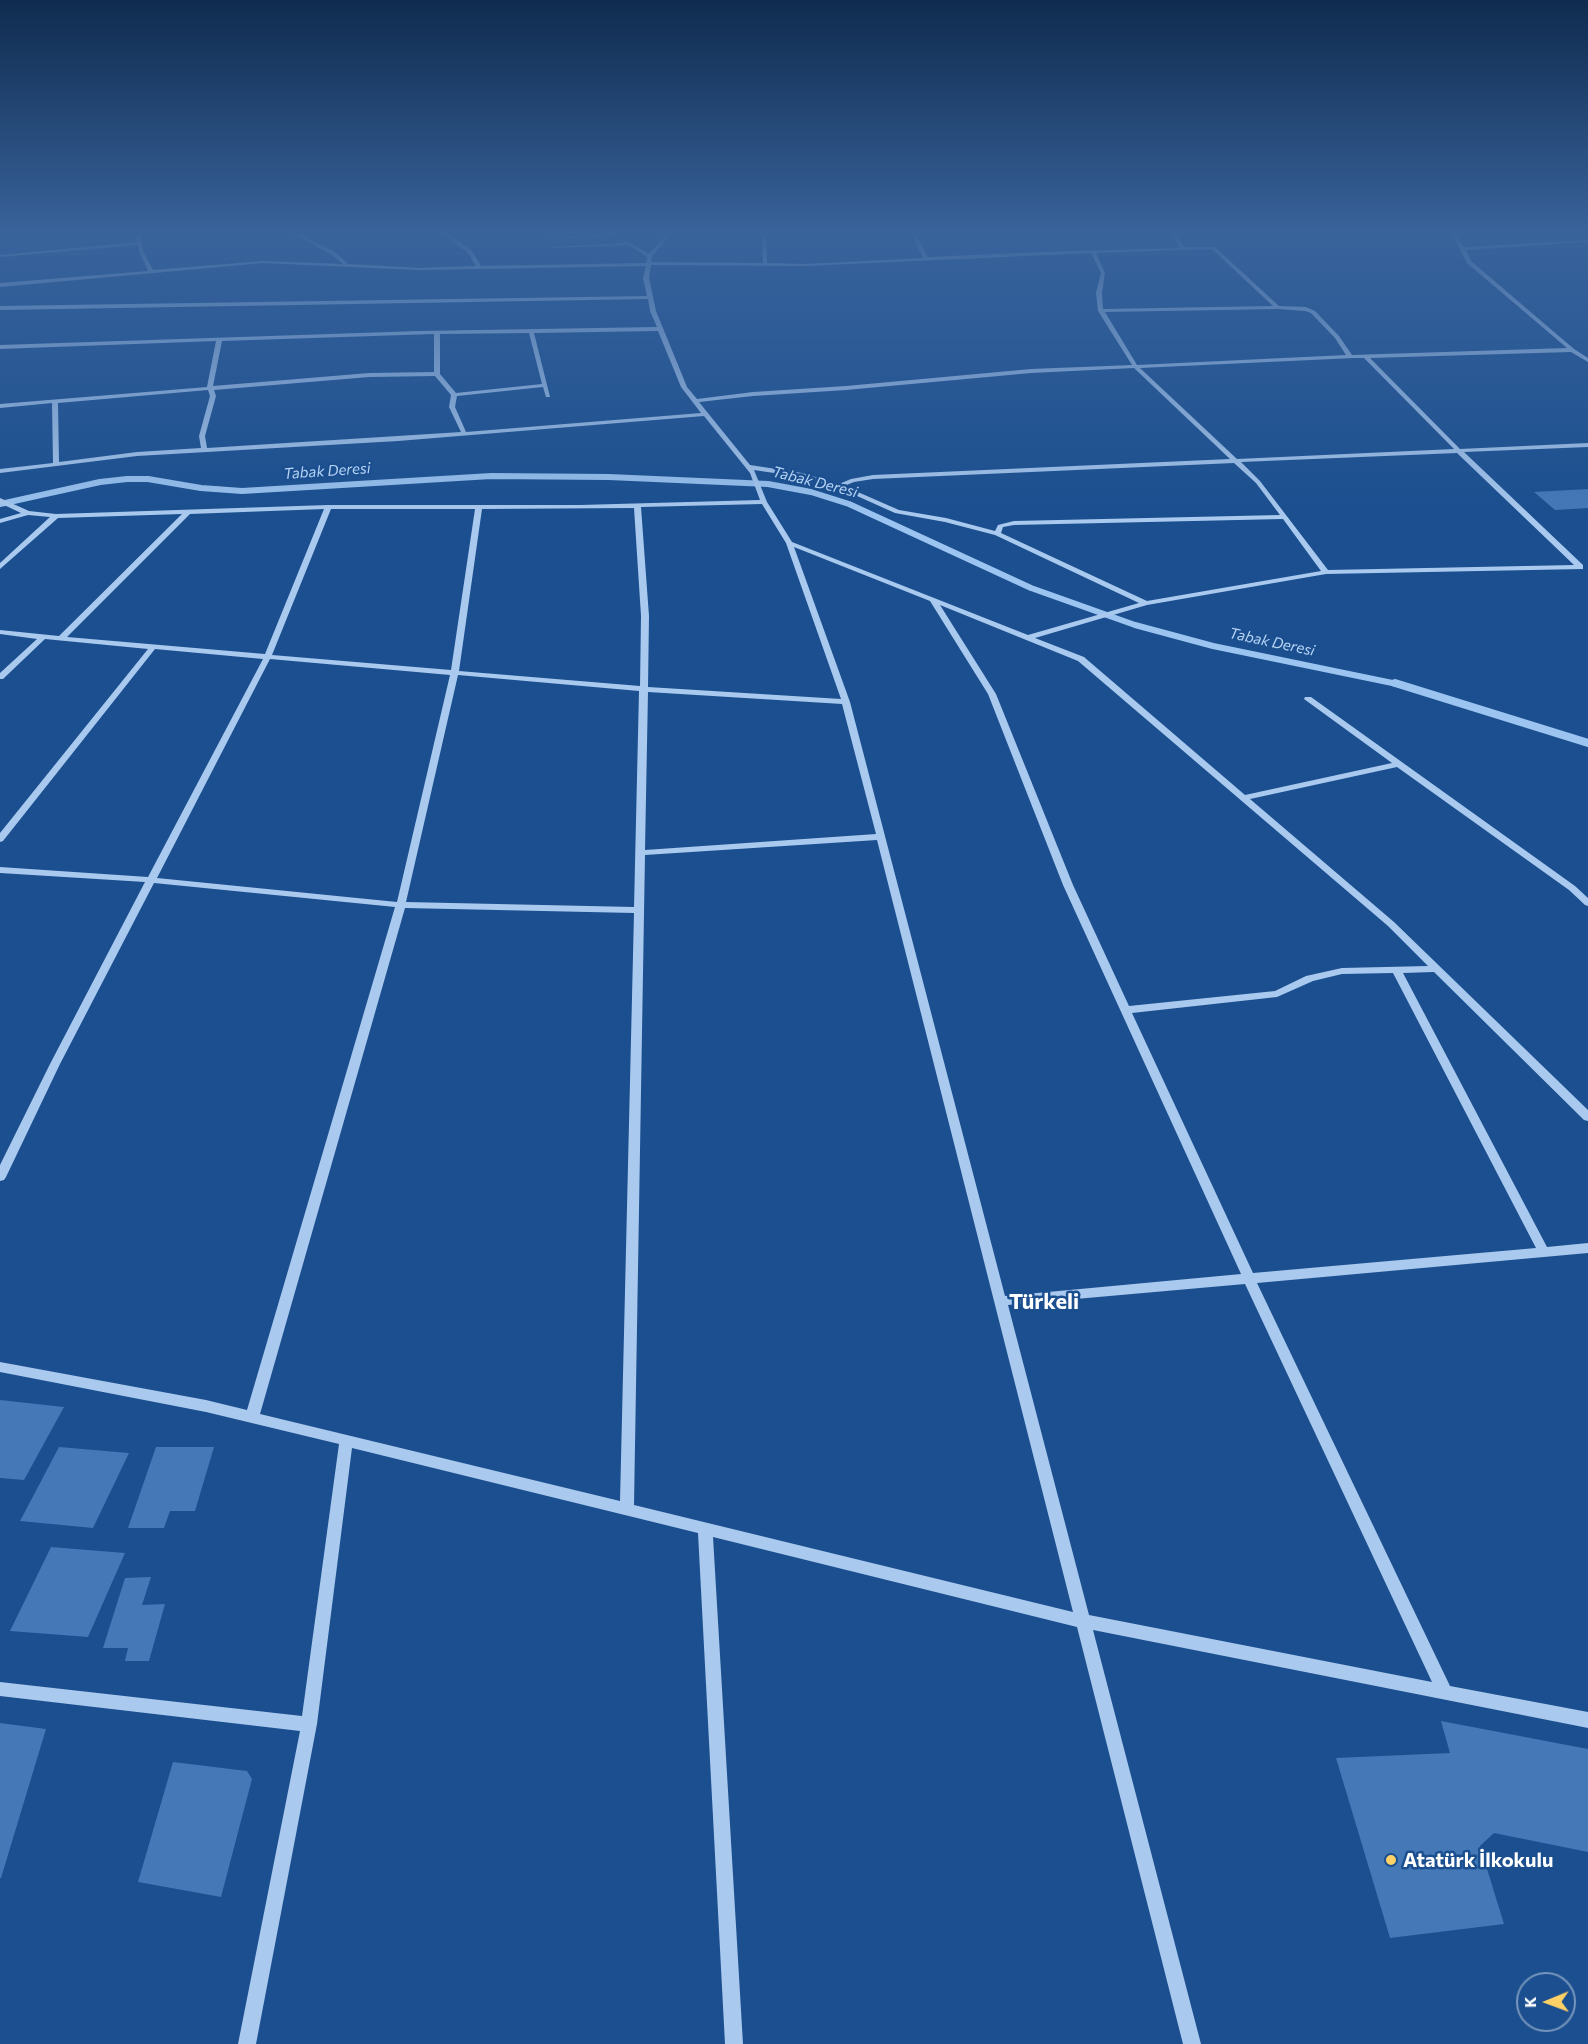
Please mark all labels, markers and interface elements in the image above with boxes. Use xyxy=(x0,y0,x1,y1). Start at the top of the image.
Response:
water label: Tabak Deresi xyxy=(283,459,371,483)
water label: Tabak Deresi xyxy=(771,463,859,501)
water label: Tabak Deresi xyxy=(1227,624,1317,660)
district label: Türkeli xyxy=(1009,1289,1079,1315)
place label: Atatürk İlkokulu xyxy=(1403,1848,1553,1872)
marker: Atatürk İlkokulu xyxy=(1384,1853,1398,1867)
north arrow xyxy=(1516,1972,1576,2032)
text: K xyxy=(1520,1997,1539,2008)

